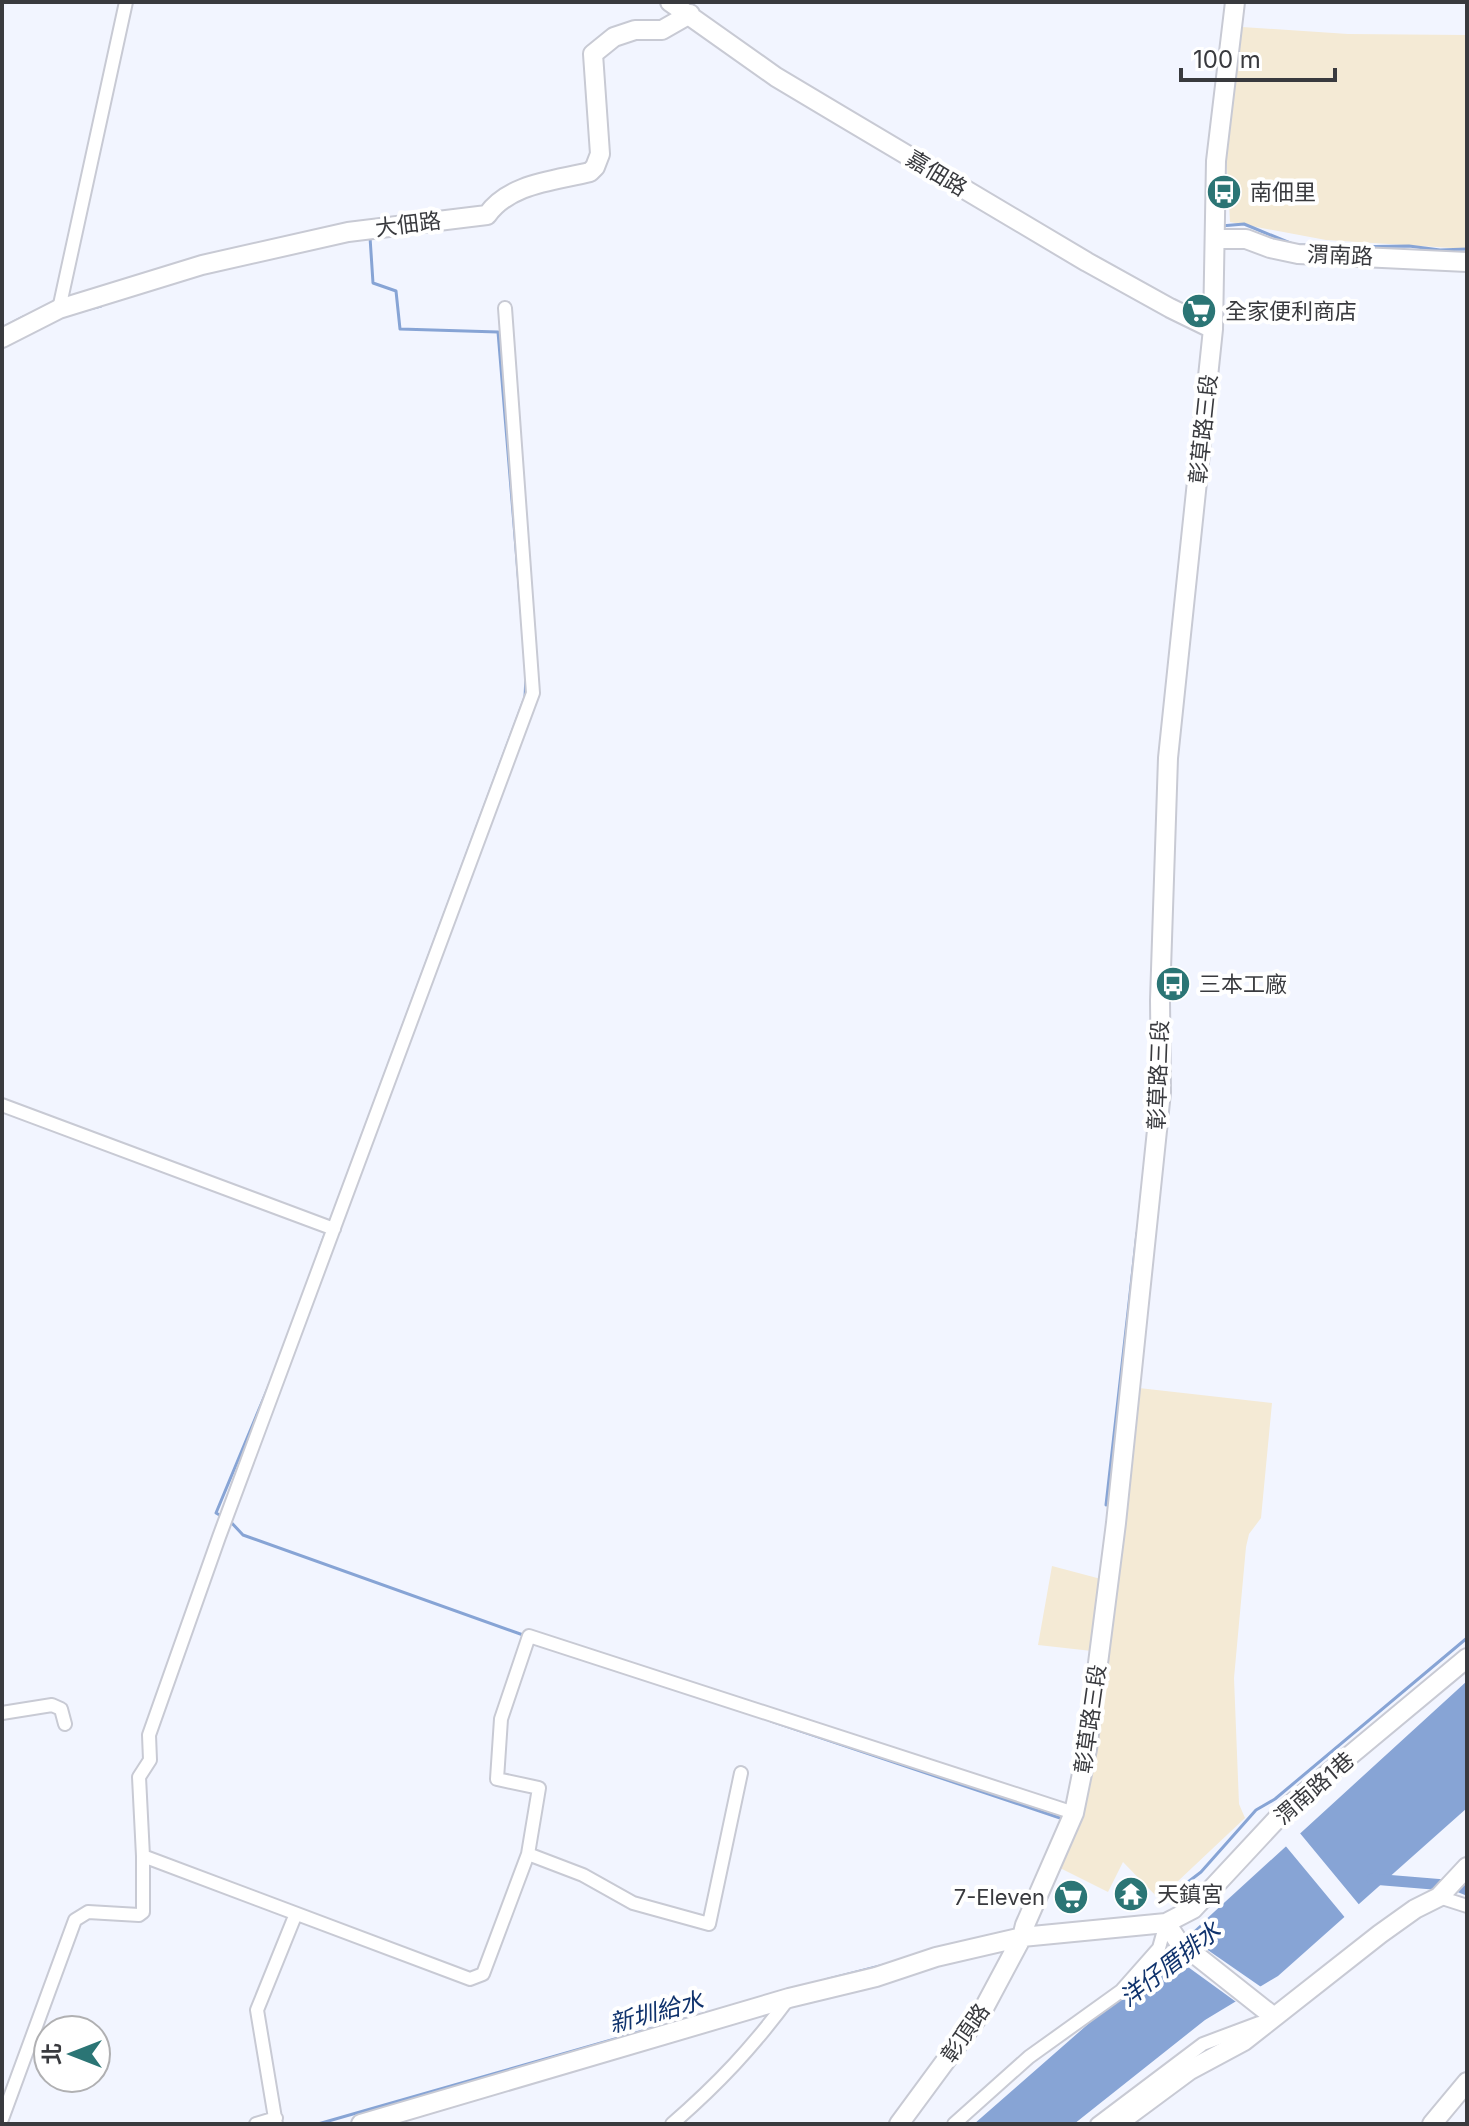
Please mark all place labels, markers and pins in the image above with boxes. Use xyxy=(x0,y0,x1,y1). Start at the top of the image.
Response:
bus stop icon: 南佃里 xyxy=(1205,173,1243,211)
place label: 南佃里 xyxy=(1250,179,1316,205)
supermarket icon: 全家便利商店 xyxy=(1180,292,1218,330)
place label: 全家便利商店 xyxy=(1225,298,1357,324)
bus stop icon: 三本工廠 xyxy=(1154,965,1192,1003)
place label: 三本工廠 xyxy=(1199,971,1287,997)
temple icon: 天鎮宮 xyxy=(1112,1875,1150,1913)
supermarket icon: 7-Eleven xyxy=(1052,1878,1090,1916)
place label: 天鎮宮 xyxy=(1157,1881,1223,1907)
place label: 7-Eleven xyxy=(954,1884,1045,1910)

